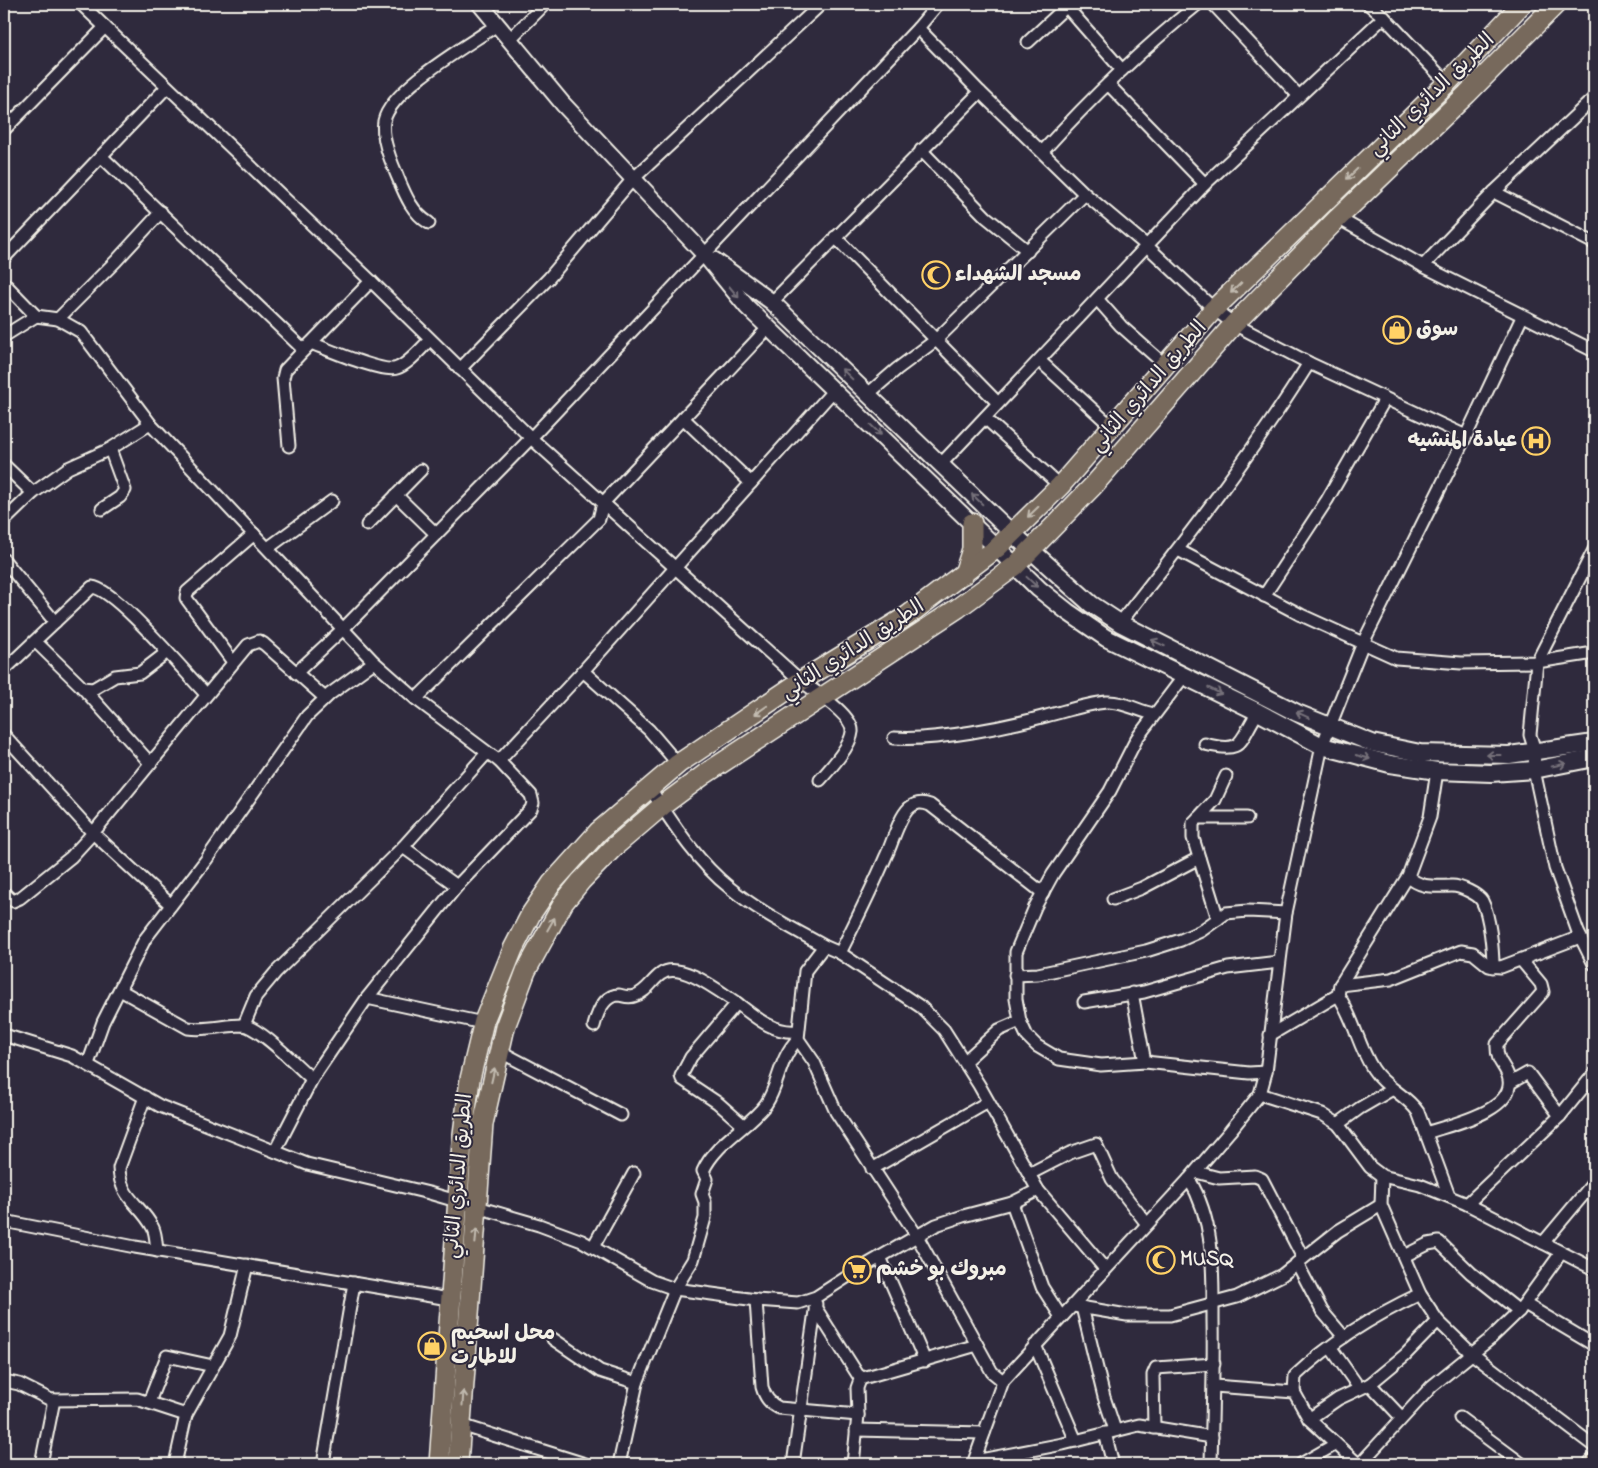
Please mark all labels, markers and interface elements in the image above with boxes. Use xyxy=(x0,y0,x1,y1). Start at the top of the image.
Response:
street label: الطريق الدائري الثاني xyxy=(1362,27,1503,165)
one-way arrow xyxy=(1346,168,1358,180)
mosque icon: مسجد الشهداء xyxy=(921,260,951,290)
place label: مسجد الشهداء xyxy=(955,260,1082,290)
one-way arrow xyxy=(1229,282,1242,294)
one-way arrow xyxy=(729,285,740,298)
street label: الطريق الدائري الثاني xyxy=(1083,315,1216,461)
shop icon: سوق xyxy=(1382,315,1412,345)
place label: سوق xyxy=(1416,315,1458,345)
one-way arrow xyxy=(841,368,854,380)
one-way arrow xyxy=(869,423,881,435)
place label: عيادة المنشيه xyxy=(1408,426,1517,456)
hospital icon: عيادة المنشيه xyxy=(1521,426,1551,456)
one-way arrow xyxy=(971,493,984,505)
one-way arrow xyxy=(1027,506,1039,518)
one-way arrow xyxy=(1025,576,1038,588)
street label: الطريق الدائري الثاني xyxy=(775,592,932,709)
one-way arrow xyxy=(1151,637,1166,647)
one-way arrow xyxy=(1207,687,1222,697)
one-way arrow xyxy=(754,705,768,715)
one-way arrow xyxy=(1296,710,1311,719)
one-way arrow xyxy=(1486,750,1502,760)
one-way arrow xyxy=(1355,753,1371,763)
one-way arrow xyxy=(1550,760,1566,769)
one-way arrow xyxy=(547,917,556,932)
one-way arrow xyxy=(489,1067,498,1083)
street label: الطريق الدائري الثاني xyxy=(437,1092,483,1260)
one-way arrow xyxy=(471,1228,480,1244)
mosque icon: MUSQ xyxy=(1146,1245,1176,1275)
place label: MUSQ xyxy=(1180,1245,1235,1275)
supermarket icon: مبروك بو خشم xyxy=(842,1255,872,1285)
place label: مبروك بو خشم xyxy=(876,1255,1007,1285)
place label: محل اسحيم للاطارت xyxy=(451,1319,555,1373)
shop icon: محل اسحيم للاطارت xyxy=(417,1331,447,1361)
one-way arrow xyxy=(458,1390,468,1406)

